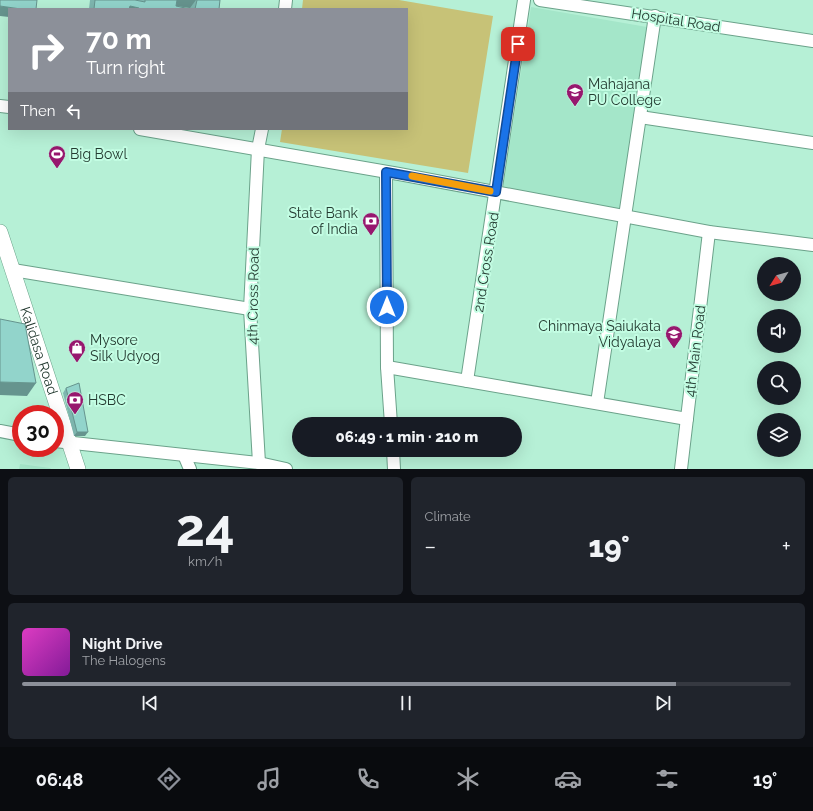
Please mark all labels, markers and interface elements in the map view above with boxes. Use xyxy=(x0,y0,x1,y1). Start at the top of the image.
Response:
street label: Hospital Road xyxy=(630,5,722,35)
text: 70 m xyxy=(86,23,152,56)
icon: right xyxy=(20,24,72,76)
pin xyxy=(501,27,535,61)
icon: arrive xyxy=(507,33,529,55)
text: Turn right xyxy=(86,57,165,78)
place label: Mahajana PU College xyxy=(588,76,662,108)
school or university icon: Mahajana PU College xyxy=(565,82,585,107)
icon: left xyxy=(63,100,85,122)
text: Then xyxy=(20,102,55,120)
sports icon: Big Bowl xyxy=(47,144,67,169)
place label: Big Bowl xyxy=(70,146,127,162)
place label: State Bank of India xyxy=(288,205,359,237)
bank icon: State Bank of India xyxy=(361,211,381,236)
street label: 2nd Cross Road xyxy=(470,211,502,313)
street label: 4th Cross Road xyxy=(244,247,262,345)
north arrow xyxy=(757,257,801,301)
map controls xyxy=(757,257,801,457)
position arrow xyxy=(366,286,408,328)
street label: 4th Main Road xyxy=(681,304,709,398)
street label: Kalidasa Road xyxy=(17,305,61,397)
button: sound xyxy=(757,309,801,353)
place label: Chinmaya Saiukata Vidyalaya xyxy=(538,318,661,350)
school or university icon: Chinmaya Saiukata Vidyalaya xyxy=(664,324,684,349)
place label: Mysore Silk Udyog xyxy=(90,332,160,364)
shop icon: Mysore Silk Udyog xyxy=(67,338,87,363)
button: search xyxy=(757,361,801,405)
bank icon: HSBC xyxy=(65,390,85,415)
place label: HSBC xyxy=(88,392,126,408)
speed limit sign: 30 xyxy=(12,405,64,457)
button: layers xyxy=(757,413,801,457)
text: 06:49 · 1 min · 210 m xyxy=(336,428,478,446)
text: 24 xyxy=(176,497,235,558)
text: Climate xyxy=(425,509,471,524)
text: 19° xyxy=(589,529,630,564)
text: − xyxy=(425,533,436,559)
text: + xyxy=(782,533,791,559)
text: km/h xyxy=(188,554,222,569)
text: Night Drive xyxy=(82,635,162,653)
text: The Halogens xyxy=(82,653,166,668)
icon: previous xyxy=(139,692,161,714)
icon: pause xyxy=(395,692,417,714)
icon: next xyxy=(652,692,674,714)
icon: directions xyxy=(155,765,183,793)
icon: music xyxy=(255,765,283,793)
icon: phone xyxy=(354,765,382,793)
icon: climate xyxy=(454,765,482,793)
icon: car xyxy=(554,765,582,793)
icon: filters xyxy=(653,765,681,793)
text: 06:48 xyxy=(36,769,83,790)
text: 19° xyxy=(753,769,777,790)

